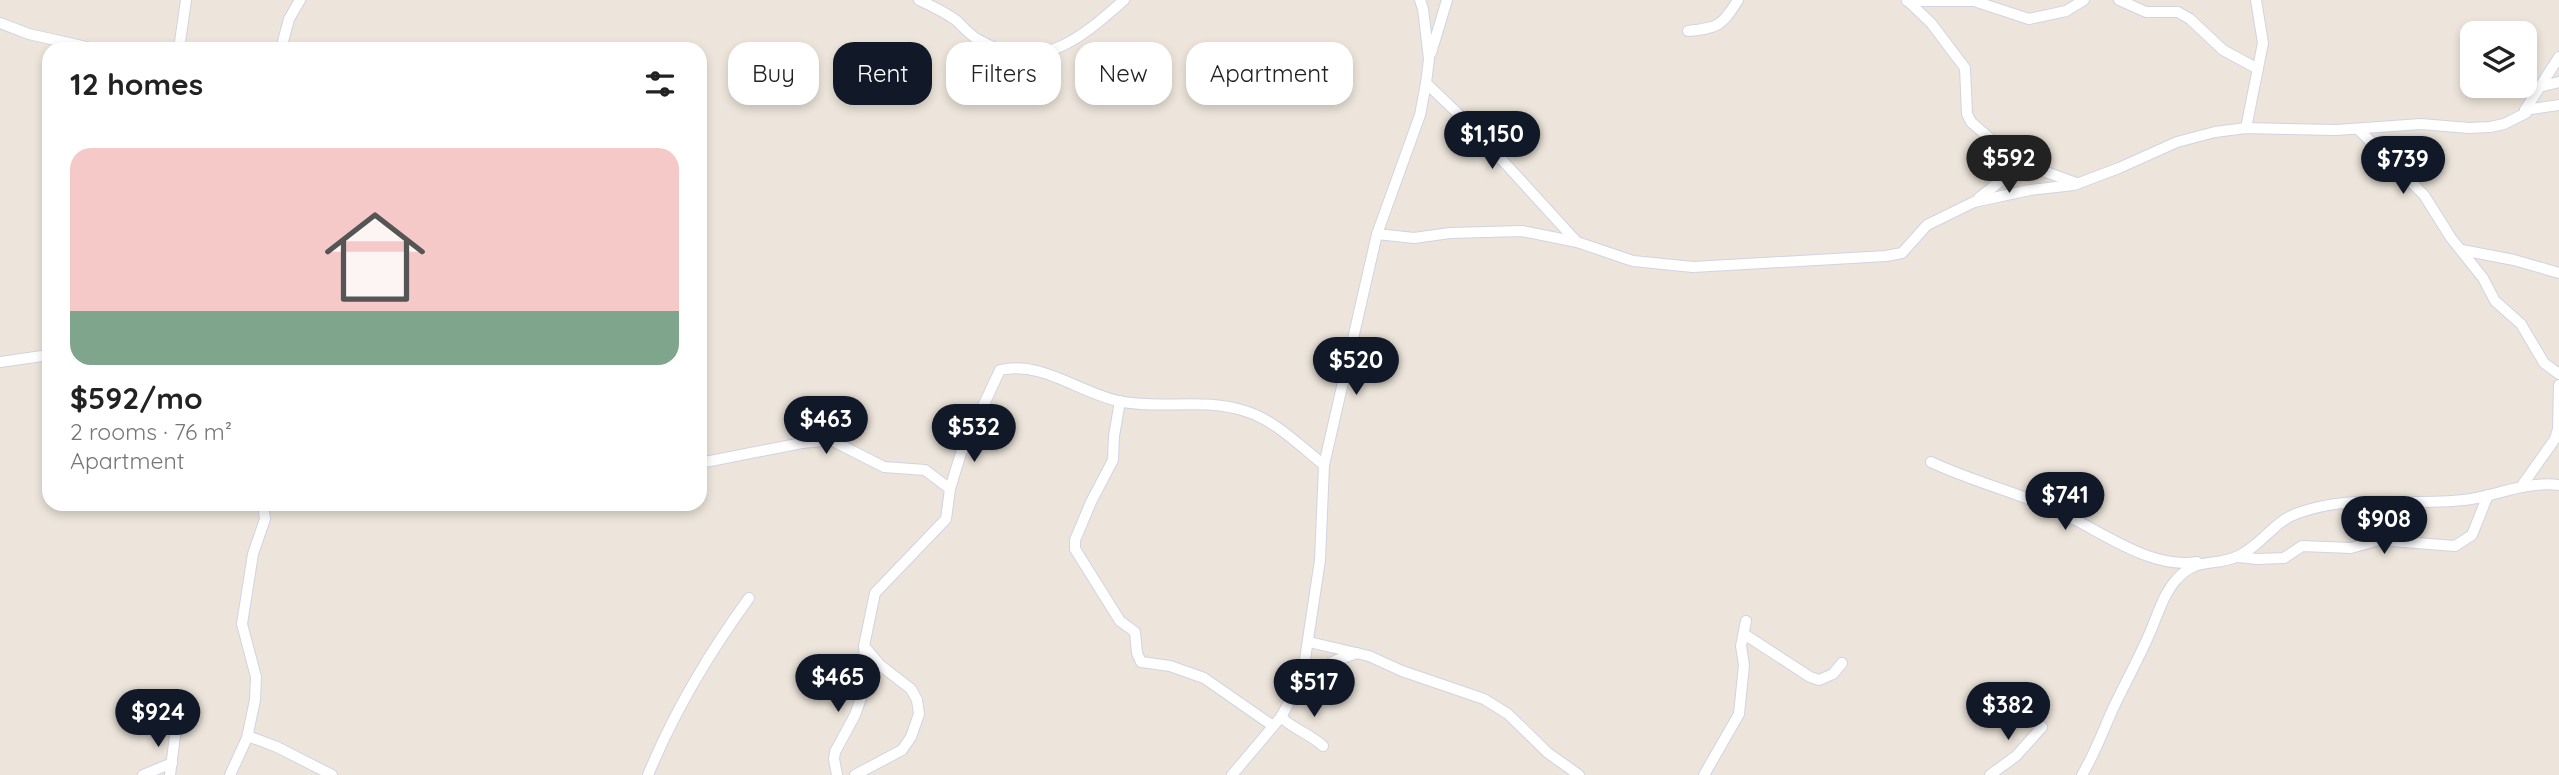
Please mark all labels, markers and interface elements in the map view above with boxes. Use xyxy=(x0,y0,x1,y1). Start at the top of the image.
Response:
map controls xyxy=(2460,21,2537,98)
button: layers xyxy=(2460,21,2537,98)
chip: Buy xyxy=(728,42,819,105)
chip: Rent xyxy=(833,42,932,105)
chip: Filters xyxy=(946,42,1061,105)
chip: New xyxy=(1075,42,1172,105)
chip: Apartment xyxy=(1186,42,1353,105)
text: 12 homes xyxy=(70,65,203,103)
icon: filters xyxy=(641,65,679,103)
pin: $1,150 xyxy=(1435,111,1549,171)
text: $1,150 xyxy=(1460,119,1524,148)
pin: $592 xyxy=(1968,136,2050,195)
pin: $739 xyxy=(2362,136,2444,196)
text: $592 xyxy=(1982,143,2036,172)
text: $739 xyxy=(2377,144,2429,173)
icon: home xyxy=(312,194,438,320)
pin: $520 xyxy=(1315,338,1397,397)
text: $520 xyxy=(1329,345,1383,374)
text: $592/mo xyxy=(70,379,203,417)
pin: $463 xyxy=(785,396,867,456)
text: $463 xyxy=(800,404,852,433)
pin: $532 xyxy=(933,405,1015,464)
text: $532 xyxy=(948,412,1000,441)
text: 2 rooms · 76 m² xyxy=(70,417,232,446)
text: Apartment xyxy=(70,446,184,475)
pin: $741 xyxy=(2024,472,2106,532)
text: $741 xyxy=(2041,480,2089,509)
pin: $908 xyxy=(2343,496,2425,556)
text: $908 xyxy=(2357,504,2411,533)
pin: $465 xyxy=(797,654,879,714)
pin: $517 xyxy=(1273,660,1355,719)
text: $465 xyxy=(811,662,865,691)
text: $517 xyxy=(1290,667,1338,696)
pin: $382 xyxy=(1967,682,2049,742)
pin: $924 xyxy=(117,690,199,749)
text: $382 xyxy=(1982,690,2034,719)
text: $924 xyxy=(131,697,185,726)

